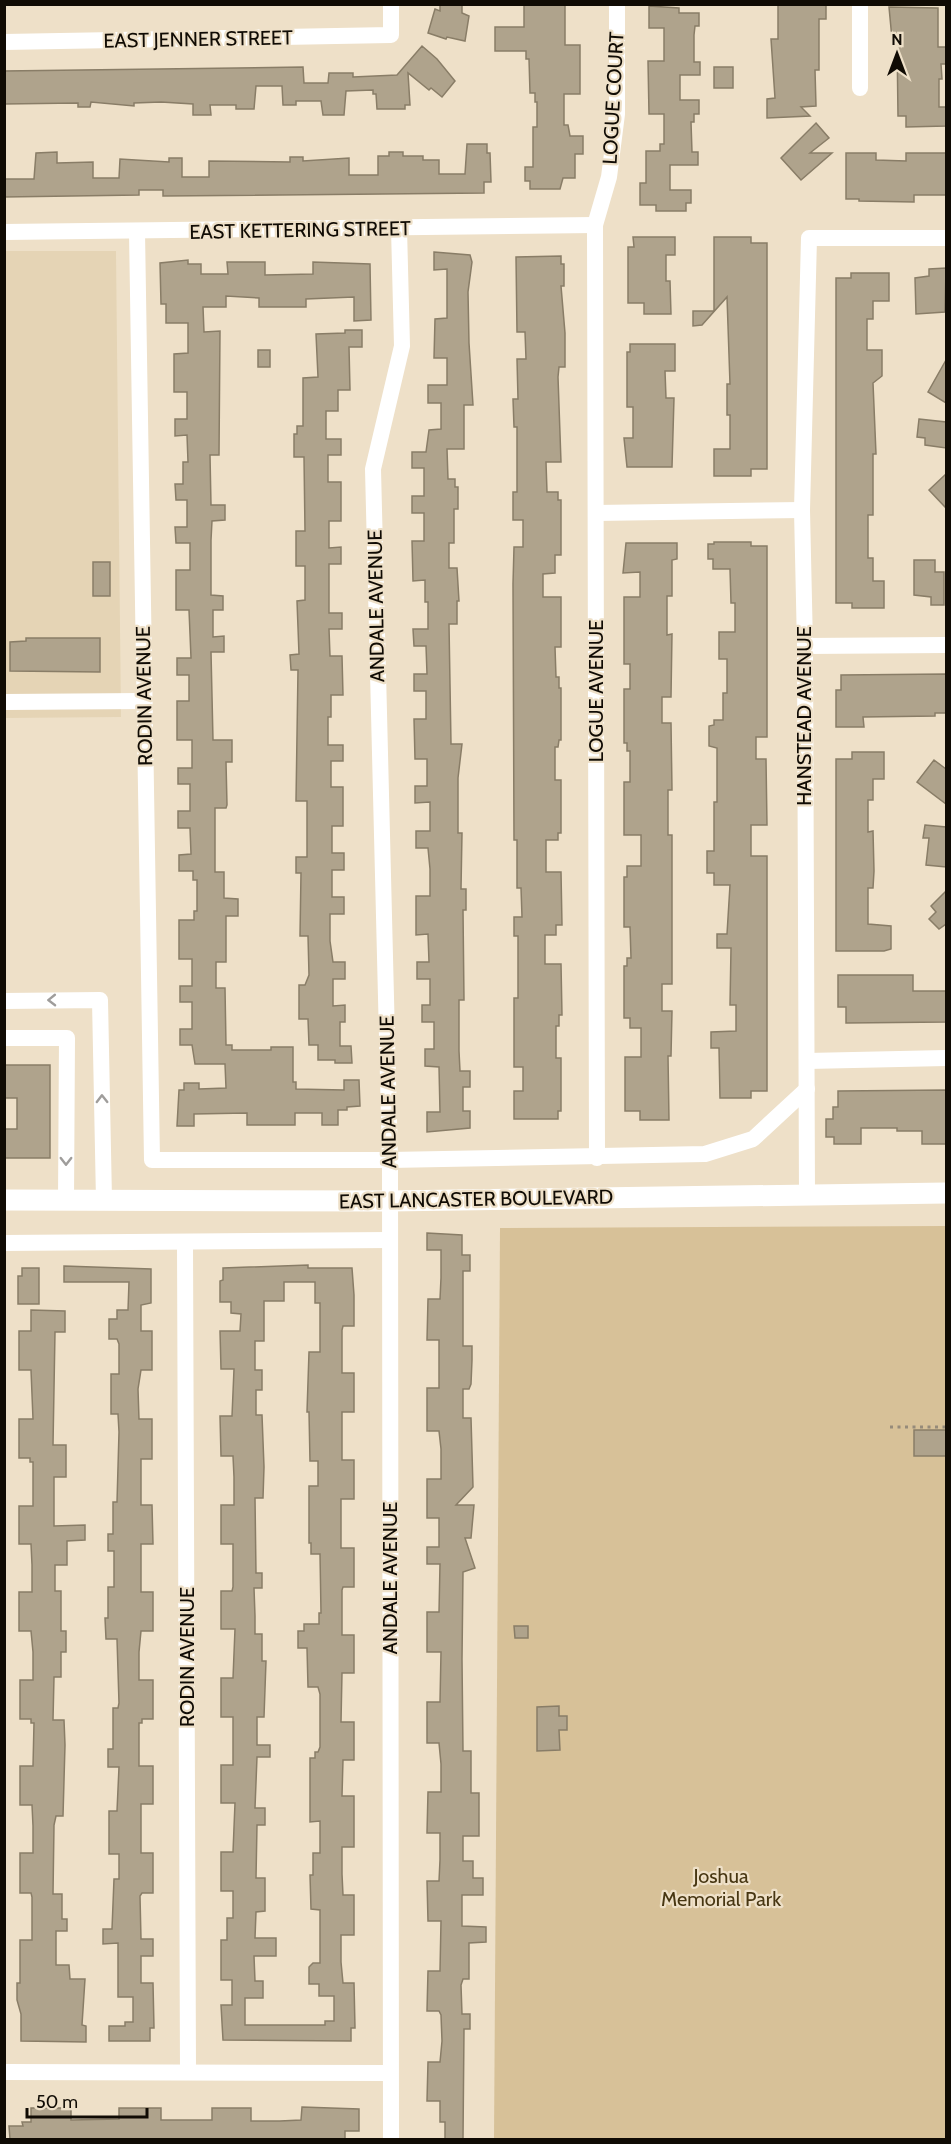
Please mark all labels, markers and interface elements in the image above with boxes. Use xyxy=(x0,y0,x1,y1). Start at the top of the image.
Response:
north arrow xyxy=(867,24,927,84)
street label: EAST JENNER STREET xyxy=(103,25,293,53)
text: N xyxy=(891,30,903,49)
street label: LOGUE COURT xyxy=(598,31,628,165)
street label: EAST KETTERING STREET xyxy=(189,216,411,244)
street label: ANDALE AVENUE xyxy=(363,529,389,683)
street label: LOGUE AVENUE xyxy=(584,620,608,762)
street label: RODIN AVENUE xyxy=(131,626,157,766)
street label: HANSTEAD AVENUE xyxy=(792,626,816,806)
one-way arrow xyxy=(48,994,57,1006)
street label: ANDALE AVENUE xyxy=(375,1015,401,1169)
one-way arrow xyxy=(96,1094,108,1103)
one-way arrow xyxy=(60,1157,72,1166)
street label: EAST LANCASTER BOULEVARD xyxy=(339,1185,613,1213)
street label: ANDALE AVENUE xyxy=(378,1502,402,1654)
street label: RODIN AVENUE xyxy=(175,1587,199,1727)
park label: Joshua Memorial Park xyxy=(661,1864,781,1911)
scale bar xyxy=(27,2081,147,2119)
text: 50 m xyxy=(36,2091,78,2113)

